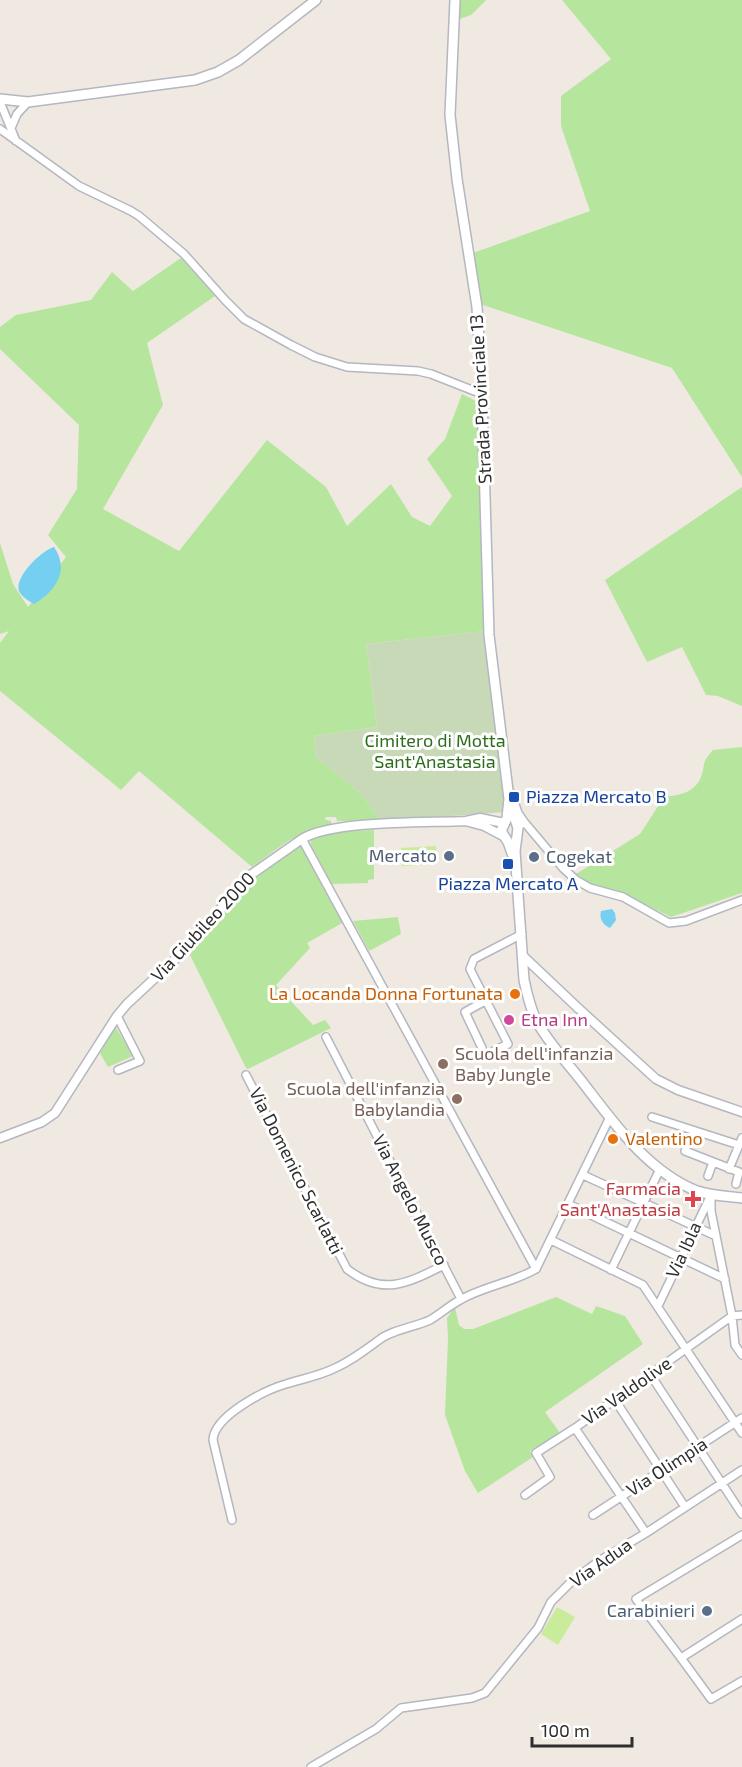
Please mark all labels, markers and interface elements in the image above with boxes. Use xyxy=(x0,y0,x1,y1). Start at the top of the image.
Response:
street label: Strada Provinciale 13 xyxy=(465,314,495,484)
park label: Cimitero di Motta Sant'Anastasia xyxy=(364,729,506,772)
place label: Piazza Mercato B xyxy=(526,785,667,807)
marker: Piazza Mercato B xyxy=(507,790,521,804)
place label: Mercato xyxy=(369,844,437,866)
place label: Cogekat xyxy=(546,845,612,867)
marker: Mercato xyxy=(442,849,456,863)
marker: Cogekat xyxy=(527,850,541,864)
marker: Piazza Mercato A xyxy=(501,857,515,871)
street label: Via Giubileo 2000 xyxy=(146,867,259,986)
place label: Piazza Mercato A xyxy=(438,872,579,894)
place label: La Locanda Donna Fortunata xyxy=(269,982,503,1004)
marker: La Locanda Donna Fortunata xyxy=(508,987,522,1001)
place label: Etna Inn xyxy=(521,1008,588,1030)
marker: Etna Inn xyxy=(502,1013,516,1027)
place label: Scuola dell'infanzia Baby Jungle xyxy=(455,1042,613,1085)
marker: Scuola dell'infanzia Baby Jungle xyxy=(436,1057,450,1071)
place label: Scuola dell'infanzia Babylandia xyxy=(287,1077,445,1120)
street label: Via Domenico Scarlatti xyxy=(245,1084,348,1258)
marker: Scuola dell'infanzia Babylandia xyxy=(450,1092,464,1106)
place label: Valentino xyxy=(625,1127,703,1149)
street label: Via Angelo Musco xyxy=(368,1130,453,1269)
marker: Valentino xyxy=(606,1132,620,1146)
place label: Farmacia Sant'Anastasia xyxy=(560,1177,681,1220)
marker: Farmacia Sant'Anastasia xyxy=(686,1192,700,1206)
street label: Via Ibla xyxy=(661,1218,706,1281)
street label: Via Valdolive xyxy=(578,1351,675,1429)
street label: Via Olimpia xyxy=(622,1432,711,1500)
street label: Via Adua xyxy=(565,1533,636,1591)
place label: Carabinieri xyxy=(607,1599,695,1621)
marker: Carabinieri xyxy=(700,1604,714,1618)
scale bar xyxy=(532,1710,632,1748)
text: 100 m xyxy=(541,1719,590,1741)

